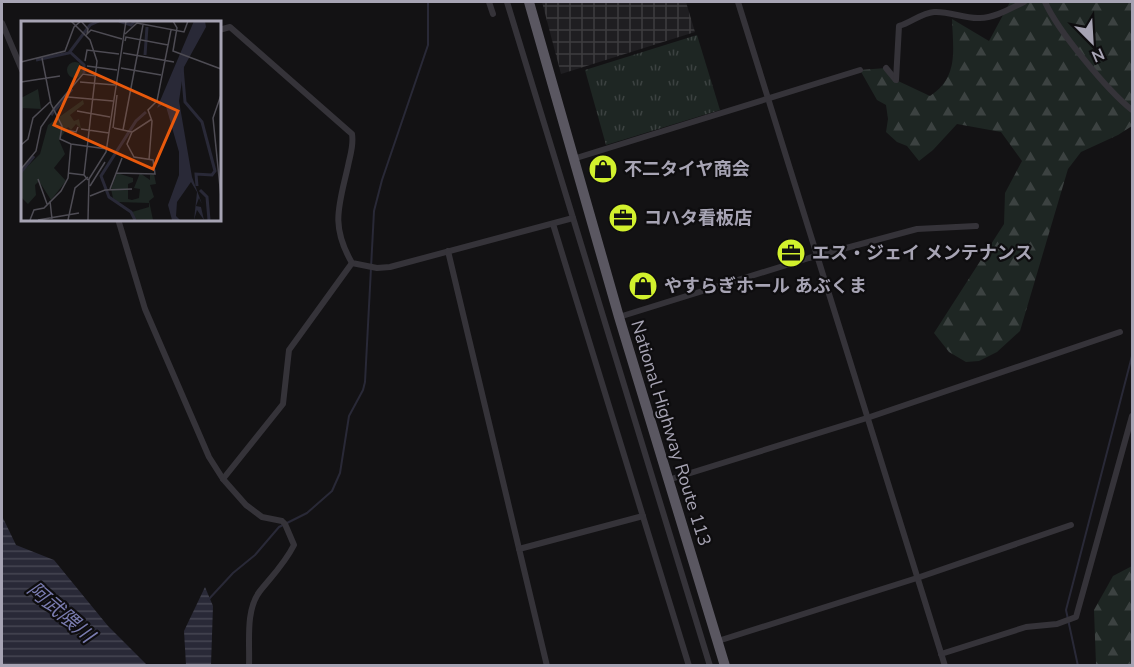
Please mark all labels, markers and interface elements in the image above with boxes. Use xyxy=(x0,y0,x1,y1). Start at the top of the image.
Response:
north arrow xyxy=(1062,12,1122,72)
inset map xyxy=(21,21,220,220)
text: N xyxy=(1088,42,1108,67)
shop icon: 不二タイヤ商会 xyxy=(587,153,619,185)
place label: 不二タイヤ商会 xyxy=(624,157,749,181)
office icon: コハタ看板店 xyxy=(607,202,639,234)
place label: コハタ看板店 xyxy=(644,206,752,230)
office icon: エス・ジェイ メンテナンス xyxy=(775,237,807,269)
place label: エス・ジェイ メンテナンス xyxy=(812,241,1033,265)
shop icon: やすらぎホール あぶくま xyxy=(627,270,659,302)
place label: やすらぎホール あぶくま xyxy=(664,274,867,298)
street label: National Highway Route 113 xyxy=(625,317,717,549)
water label: 阿武隈川 xyxy=(22,576,101,650)

